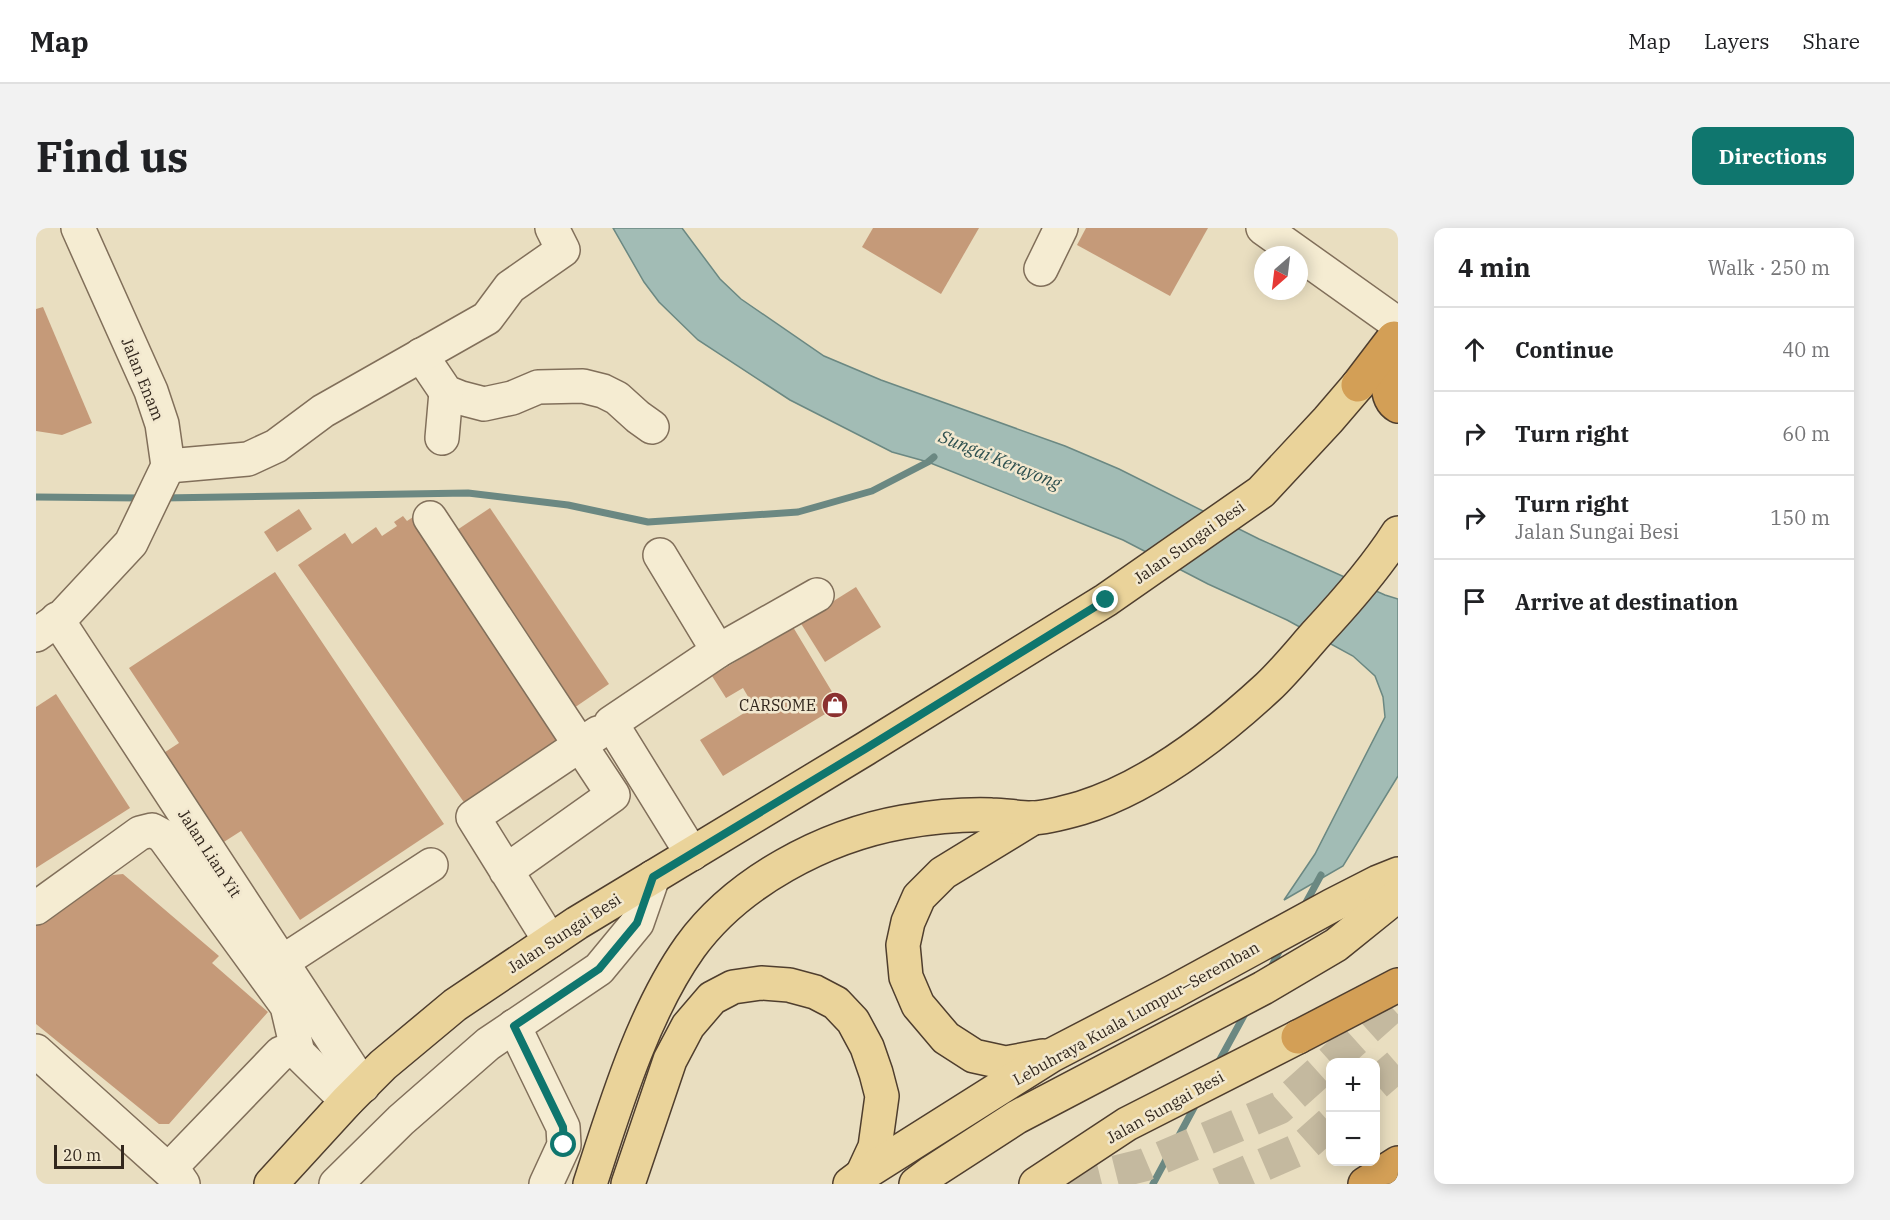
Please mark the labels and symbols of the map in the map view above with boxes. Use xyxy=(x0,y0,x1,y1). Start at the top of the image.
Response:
north arrow xyxy=(1254,246,1308,300)
street label: Jalan Enam xyxy=(117,335,169,423)
water label: Sungai Kerayong xyxy=(935,424,1065,495)
street label: Jalan Sungai Besi xyxy=(1130,496,1248,588)
route end xyxy=(1092,586,1118,612)
shop icon: CARSOME xyxy=(820,690,850,720)
place label: CARSOME xyxy=(739,695,816,715)
street label: Jalan Lian Yit xyxy=(174,805,246,901)
street label: Jalan Sungai Besi xyxy=(504,889,624,977)
street label: Lebuhraya Kuala Lumpur–Seremban xyxy=(1009,937,1263,1089)
street label: Jalan Sungai Besi xyxy=(1103,1066,1227,1148)
route start xyxy=(550,1131,576,1157)
scale bar xyxy=(54,1142,124,1170)

